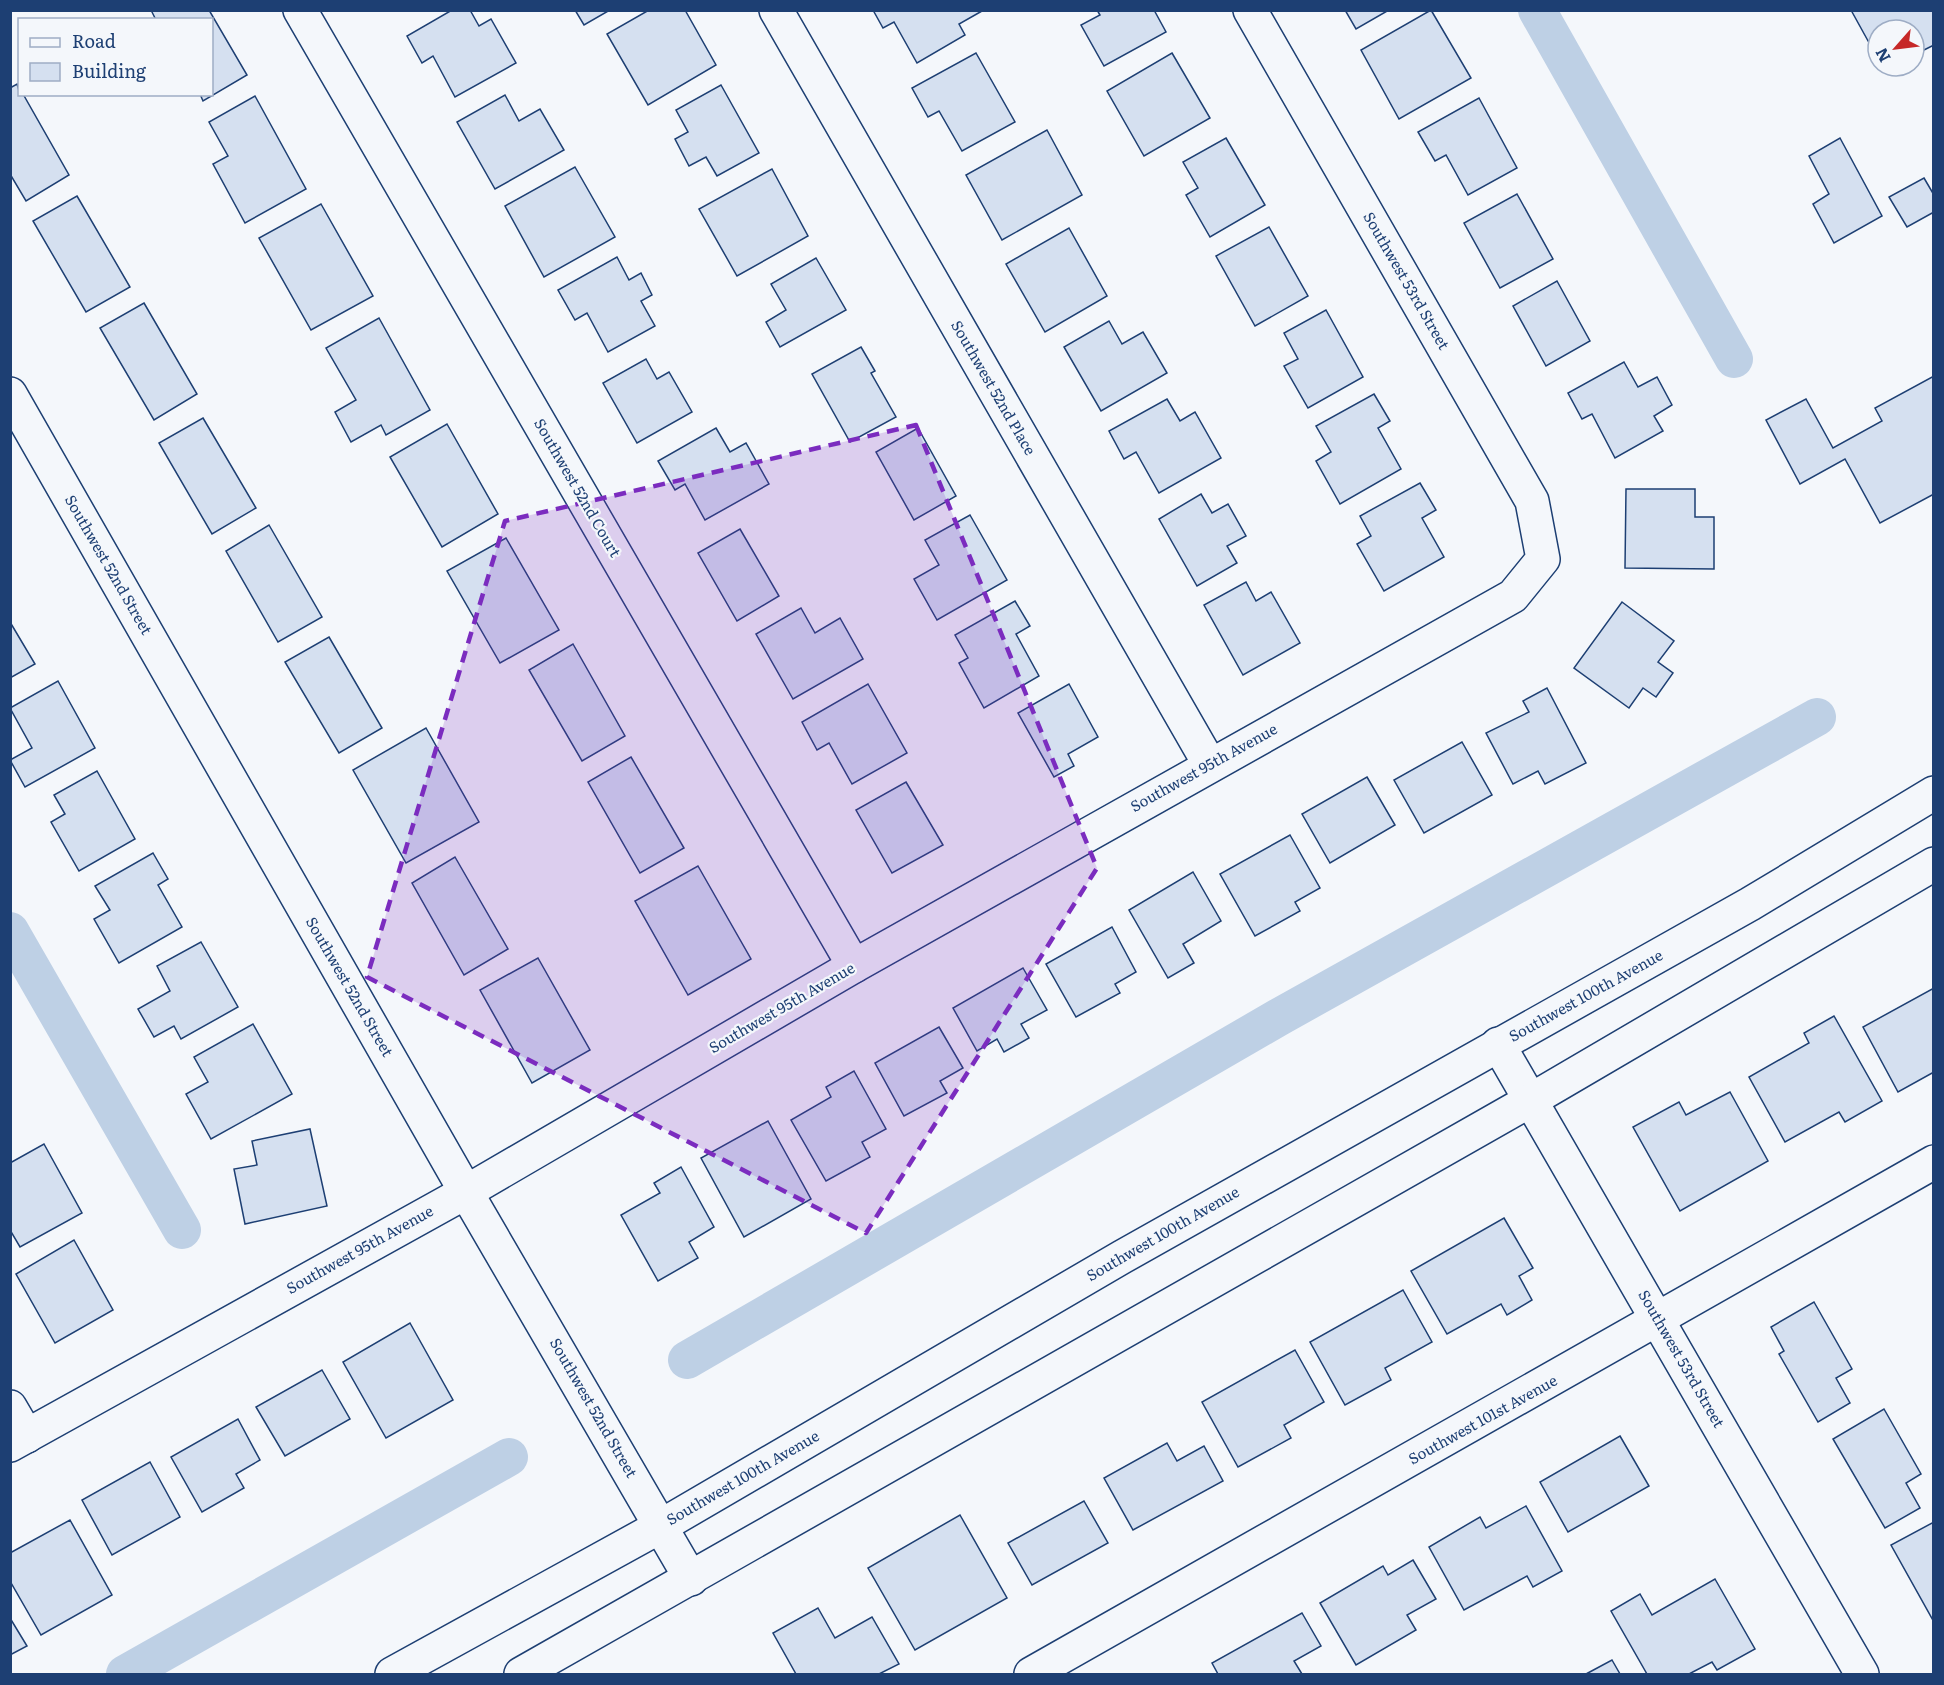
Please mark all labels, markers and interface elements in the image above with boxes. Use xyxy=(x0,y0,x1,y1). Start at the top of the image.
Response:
legend xyxy=(18,18,213,96)
north arrow xyxy=(1866,18,1926,78)
text: Road xyxy=(72,27,116,54)
text: N xyxy=(1868,44,1896,67)
text: Building xyxy=(72,57,147,84)
street label: Southwest 53rd Street xyxy=(1358,207,1456,354)
street label: Southwest 52nd Place xyxy=(946,315,1042,459)
street label: Southwest 52nd Court xyxy=(529,413,628,561)
street label: Southwest 52nd Street xyxy=(60,490,159,638)
street label: Southwest 95th Avenue xyxy=(1125,716,1281,817)
street label: Southwest 52nd Street xyxy=(301,912,400,1060)
street label: Southwest 100th Avenue xyxy=(1504,943,1667,1047)
street label: Southwest 95th Avenue xyxy=(704,955,859,1058)
street label: Southwest 100th Avenue xyxy=(1081,1179,1243,1286)
street label: Southwest 95th Avenue xyxy=(281,1198,437,1299)
street label: Southwest 53rd Street xyxy=(1633,1285,1731,1432)
street label: Southwest 52nd Street xyxy=(545,1333,644,1481)
street label: Southwest 101st Avenue xyxy=(1404,1368,1561,1469)
street label: Southwest 100th Avenue xyxy=(661,1423,823,1530)

